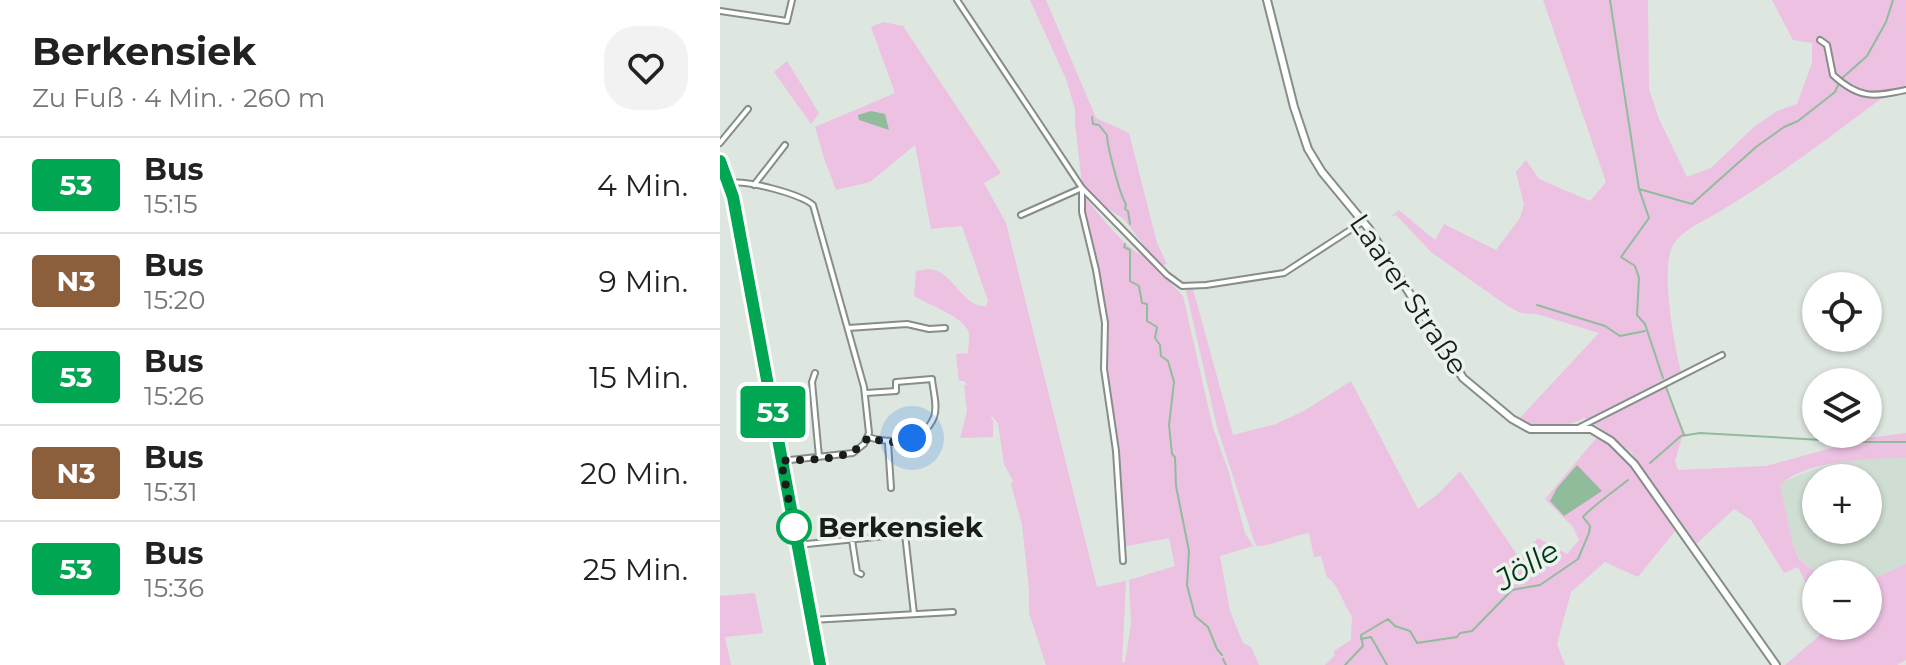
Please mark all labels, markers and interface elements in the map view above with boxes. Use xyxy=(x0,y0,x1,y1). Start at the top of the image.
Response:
button: heart xyxy=(604,26,688,110)
text: Berkensiek xyxy=(32,28,256,75)
text: Zu Fuß · 4 Min. · 260 m xyxy=(32,82,325,114)
text: Bus xyxy=(144,151,204,188)
text: 4 Min. xyxy=(597,167,688,204)
text: 53 xyxy=(59,168,93,202)
text: 15:15 xyxy=(144,188,198,220)
street label: Laarer Straße xyxy=(1343,207,1475,381)
text: Bus xyxy=(144,247,204,284)
text: 9 Min. xyxy=(599,263,688,300)
text: N3 xyxy=(56,264,96,298)
map controls xyxy=(1802,272,1882,640)
button: locate xyxy=(1802,272,1882,352)
text: 15:20 xyxy=(144,284,206,316)
text: Bus xyxy=(144,343,204,380)
text: 15 Min. xyxy=(589,359,688,396)
text: 53 xyxy=(59,360,93,394)
button: layers xyxy=(1802,368,1882,448)
text: 15:26 xyxy=(144,380,204,412)
line badge: 53 xyxy=(737,386,809,438)
text: 53 xyxy=(756,395,790,429)
your location xyxy=(892,418,932,458)
text: Bus xyxy=(144,439,204,476)
text: 20 Min. xyxy=(580,455,688,492)
text: N3 xyxy=(56,456,96,490)
button: + xyxy=(1802,464,1882,544)
text: 15:31 xyxy=(144,476,198,508)
marker: Berkensiek xyxy=(777,510,811,544)
place label: Berkensiek xyxy=(818,510,984,544)
water label: Jölle xyxy=(1487,532,1566,599)
text: Bus xyxy=(144,535,204,572)
text: 25 Min. xyxy=(583,551,688,588)
text: 53 xyxy=(59,552,93,586)
button: − xyxy=(1802,560,1882,640)
text: 15:36 xyxy=(144,572,204,604)

